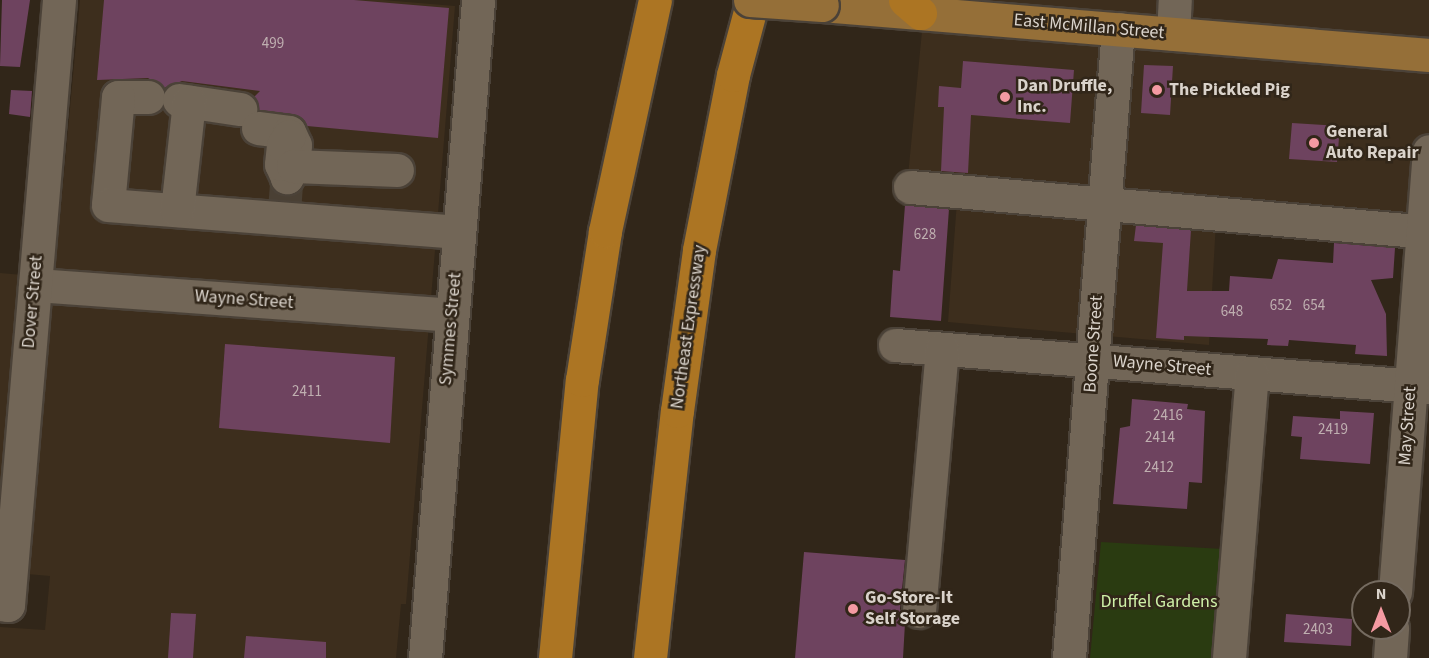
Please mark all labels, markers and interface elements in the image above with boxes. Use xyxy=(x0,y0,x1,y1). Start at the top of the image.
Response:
street label: East McMillan Street xyxy=(1013,10,1165,44)
house number: 499 xyxy=(262,35,284,53)
place label: Dan Druffle, Inc. xyxy=(1017,76,1112,118)
place label: The Pickled Pig xyxy=(1169,79,1290,101)
marker: The Pickled Pig xyxy=(1150,83,1164,97)
marker: Dan Druffle, Inc. xyxy=(998,90,1012,104)
place label: General Auto Repair xyxy=(1326,122,1419,164)
marker: General Auto Repair xyxy=(1307,136,1321,150)
house number: 628 xyxy=(914,226,936,244)
street label: Northeast Expressway xyxy=(667,244,711,410)
street label: Dover Street xyxy=(18,255,48,349)
street label: Symmes Street xyxy=(435,272,467,386)
street label: Wayne Street xyxy=(194,286,294,314)
street label: Boone Street xyxy=(1080,295,1108,393)
house number: 652 xyxy=(1270,297,1292,315)
house number: 654 xyxy=(1303,297,1325,315)
house number: 648 xyxy=(1221,303,1243,321)
street label: Wayne Street xyxy=(1112,351,1212,381)
house number: 2411 xyxy=(292,383,322,401)
street label: May Street xyxy=(1394,386,1422,466)
house number: 2416 xyxy=(1153,407,1183,425)
house number: 2419 xyxy=(1318,421,1348,439)
house number: 2414 xyxy=(1145,429,1175,447)
house number: 2412 xyxy=(1144,459,1174,477)
north arrow xyxy=(1351,580,1411,640)
text: N xyxy=(1376,583,1386,605)
place label: Go-Store-It Self Storage xyxy=(865,588,960,630)
park label: Druffel Gardens xyxy=(1101,591,1217,613)
marker: Go-Store-It Self Storage xyxy=(846,602,860,616)
house number: 2403 xyxy=(1303,621,1333,639)

